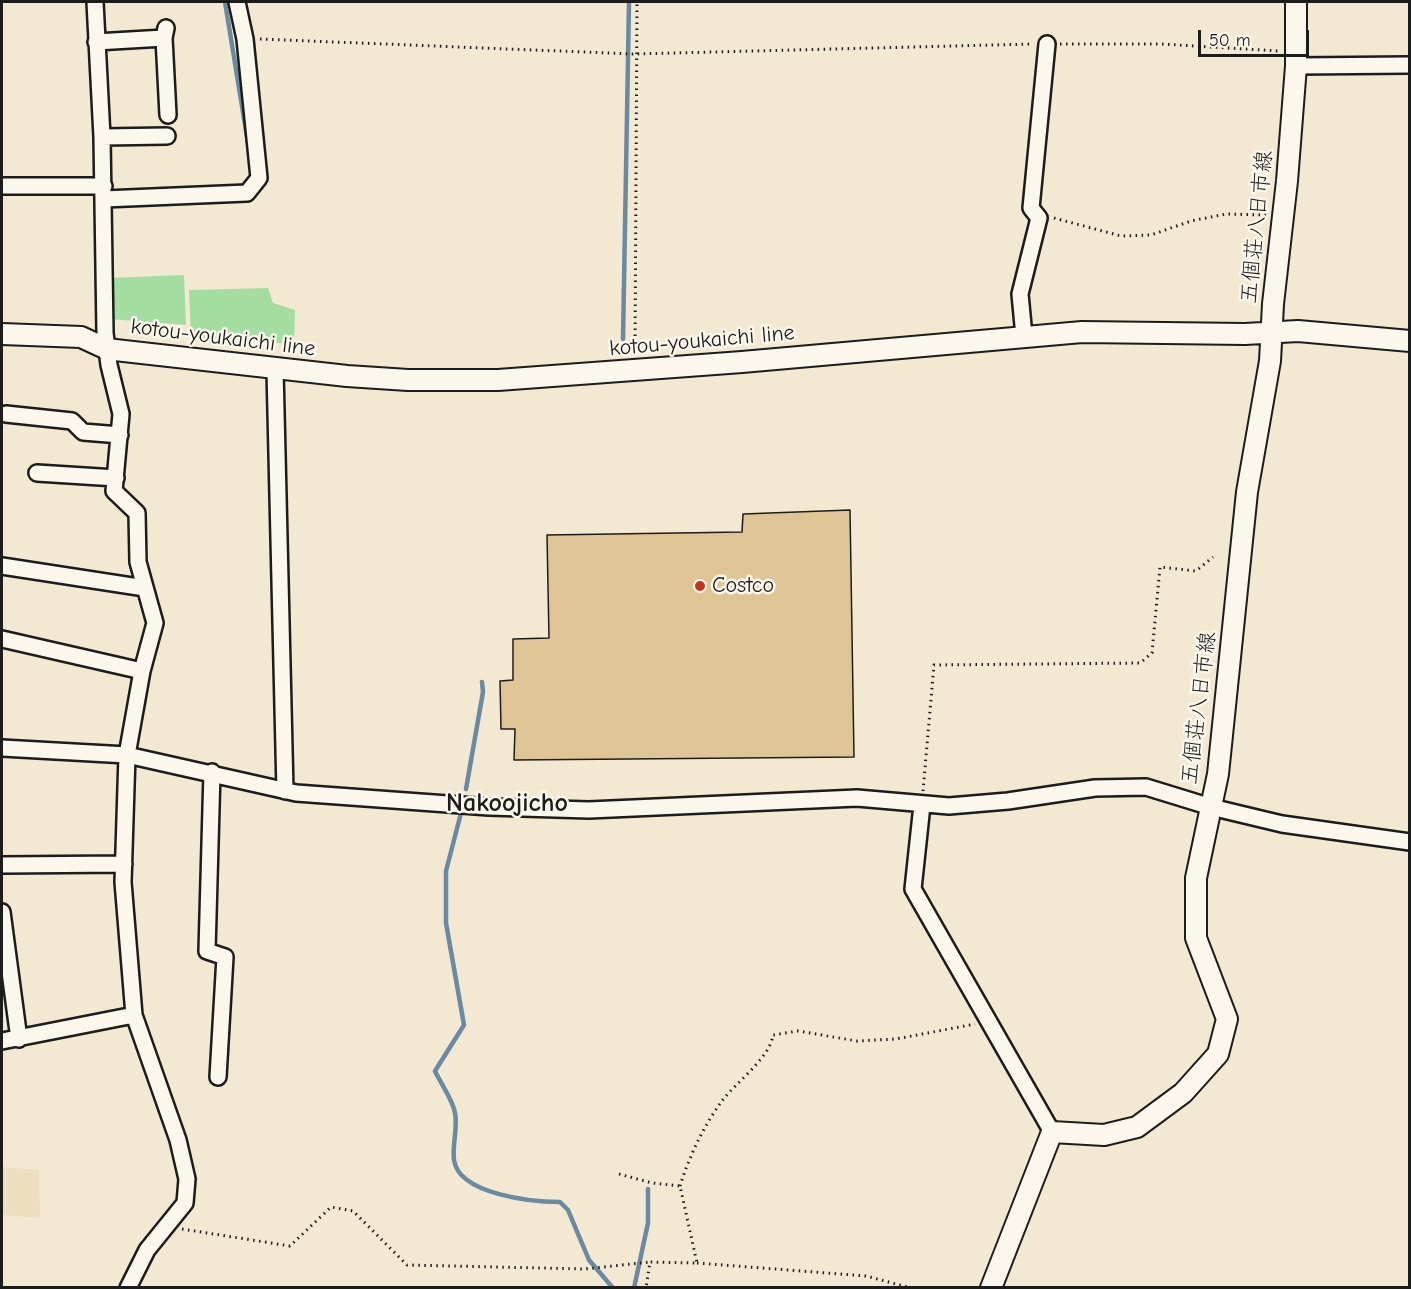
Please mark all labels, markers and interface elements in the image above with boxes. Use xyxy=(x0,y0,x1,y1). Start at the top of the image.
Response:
scale bar xyxy=(1201,18,1312,56)
text: 50 m xyxy=(1209,30,1251,51)
street label: 五個荘八日市線 xyxy=(1236,149,1278,305)
street label: kotou-youkaichi line xyxy=(129,314,317,362)
street label: kotou-youkaichi line xyxy=(608,320,796,362)
place label: Costco xyxy=(712,573,774,599)
marker: Costco xyxy=(693,579,707,593)
street label: 五個荘八日市線 xyxy=(1177,630,1221,786)
district label: Nakoojicho xyxy=(446,788,568,820)

